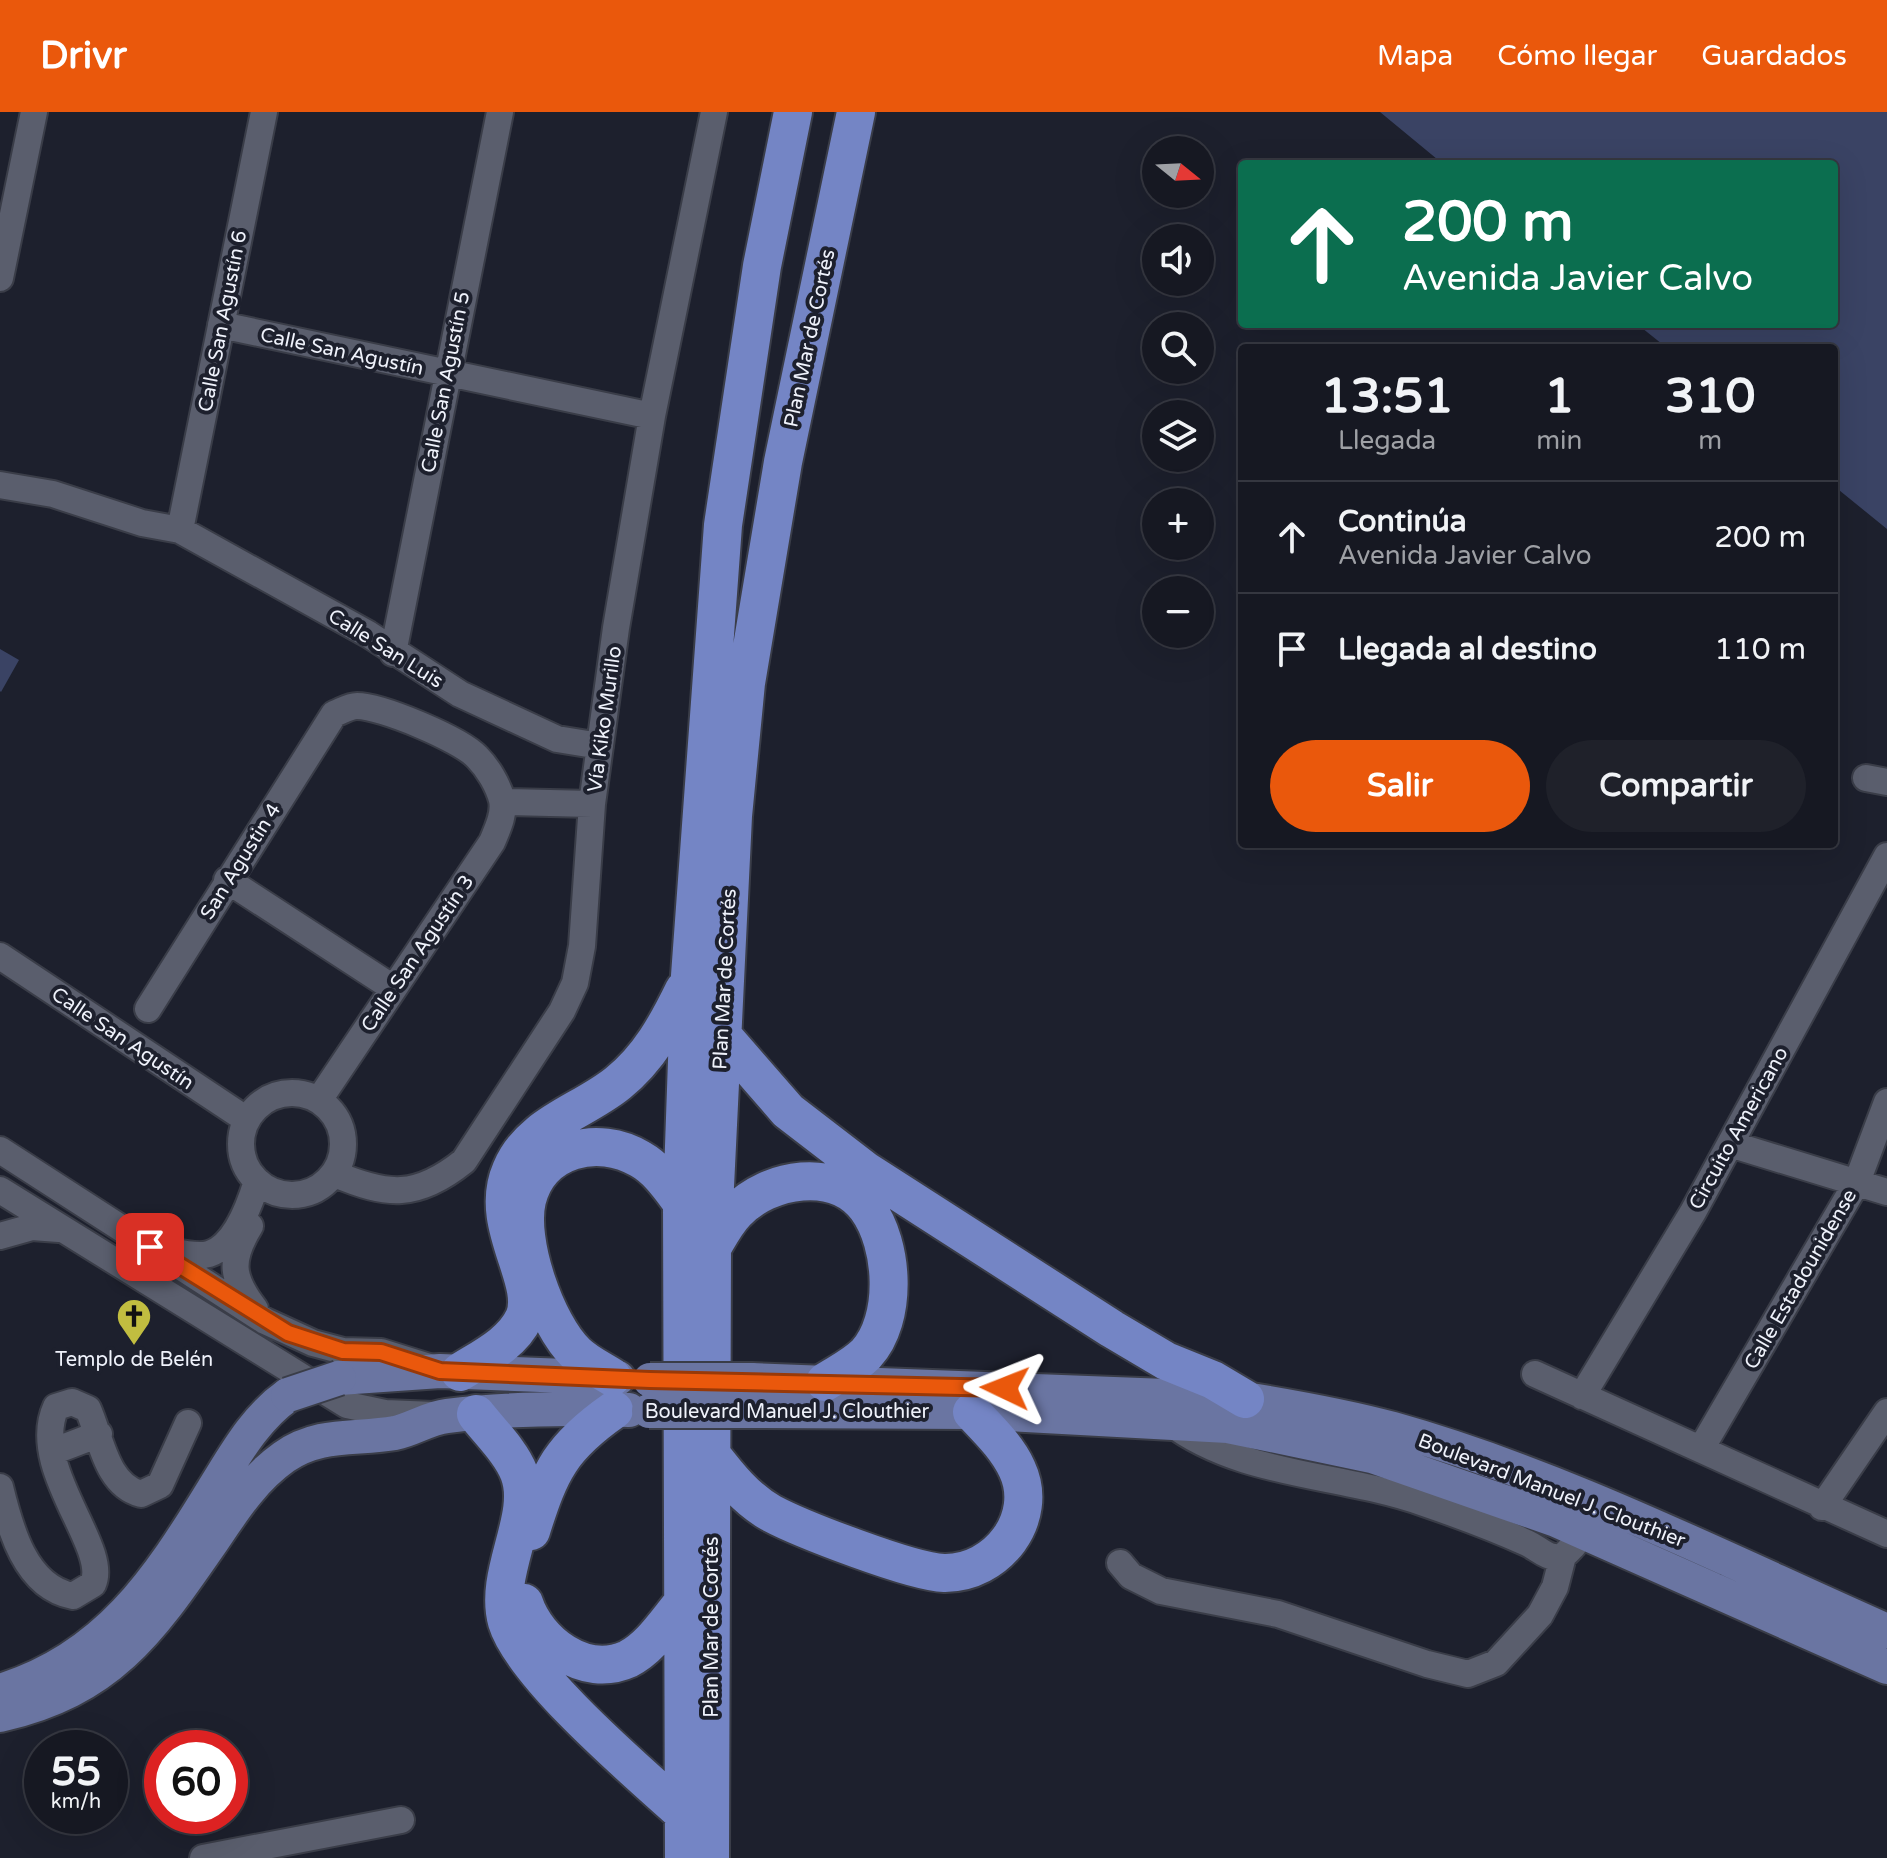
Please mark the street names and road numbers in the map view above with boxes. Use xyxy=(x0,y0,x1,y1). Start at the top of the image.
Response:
street label: Calle San Agustín 6 xyxy=(194,229,252,414)
street label: Plan Mar de Cortés xyxy=(779,247,841,429)
street label: Calle San Agustín 5 xyxy=(417,290,475,475)
street label: Calle San Agustín xyxy=(258,323,426,381)
street label: Calle San Luis xyxy=(324,604,447,694)
street label: Vía Kiko Murillo xyxy=(583,644,627,794)
street label: San Agustin 4 xyxy=(196,799,286,924)
street label: Calle San Agustín 3 xyxy=(356,871,479,1037)
street label: Plan Mar de Cortés xyxy=(708,888,742,1070)
street label: Calle San Agustín xyxy=(47,982,198,1095)
street label: Circuito Americano xyxy=(1684,1043,1794,1214)
street label: Calle Estadounidense xyxy=(1740,1185,1862,1374)
street label: Boulevard Manuel J. Clouthier xyxy=(645,1400,929,1424)
street label: Boulevard Manuel J. Clouthier xyxy=(1415,1429,1689,1553)
street label: Plan Mar de Cortés xyxy=(700,1536,724,1718)

